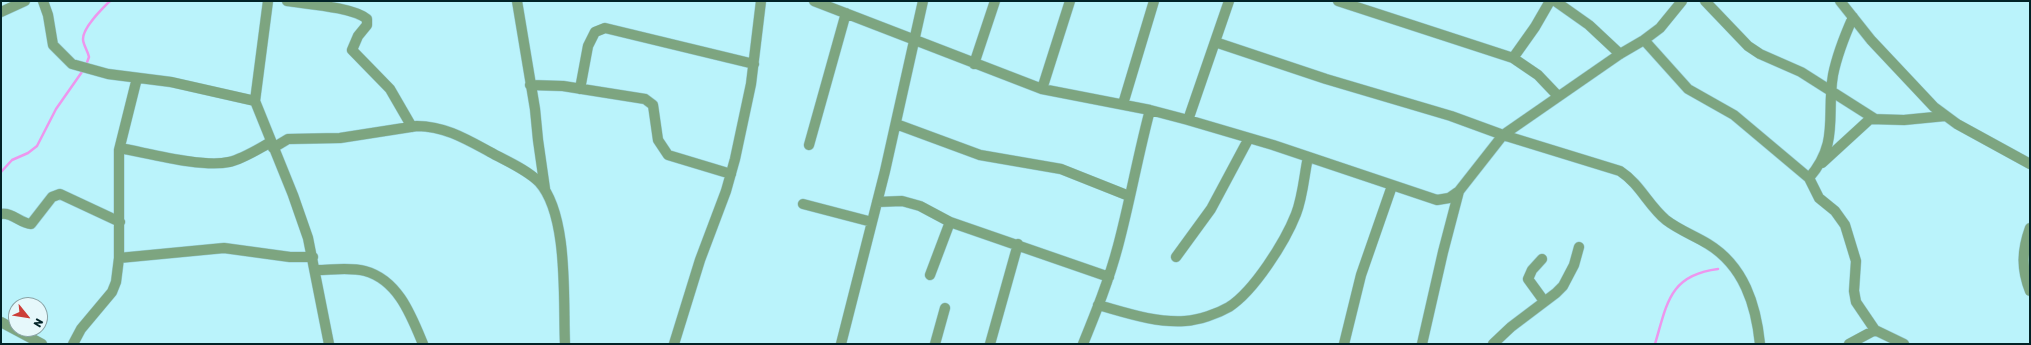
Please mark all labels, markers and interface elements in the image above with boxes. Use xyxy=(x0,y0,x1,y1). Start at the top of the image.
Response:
north arrow xyxy=(8,297,48,337)
text: N xyxy=(30,316,46,329)

